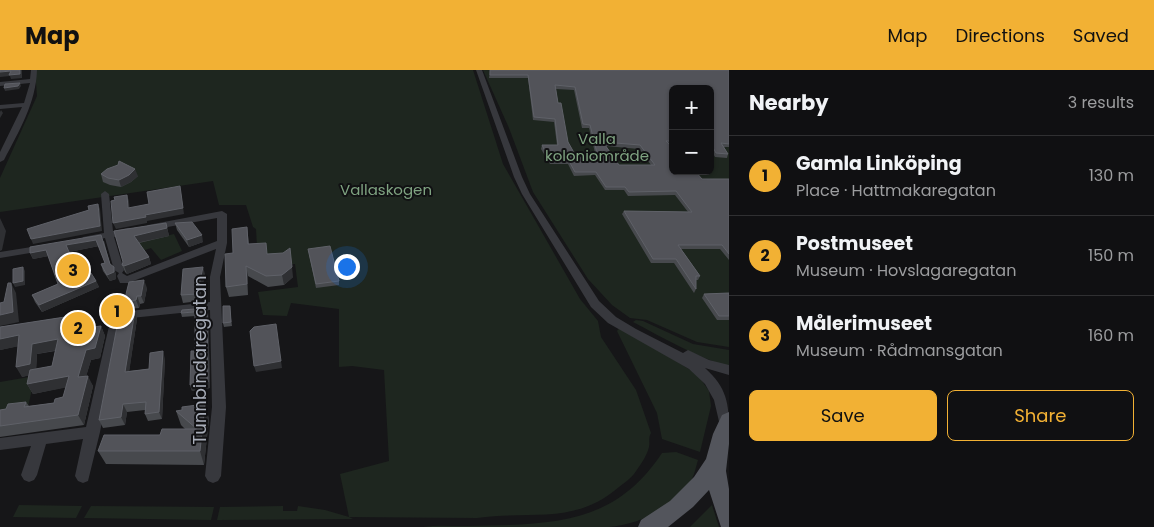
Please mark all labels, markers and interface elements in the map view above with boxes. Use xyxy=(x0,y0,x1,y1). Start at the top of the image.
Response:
text: Map xyxy=(25,19,80,52)
text: Map xyxy=(888,23,927,48)
text: Directions xyxy=(955,23,1045,48)
text: Saved xyxy=(1073,23,1129,48)
map controls xyxy=(669,85,714,175)
button: + xyxy=(669,85,714,130)
text: Nearby xyxy=(749,88,829,117)
text: 3 results xyxy=(1068,91,1134,114)
park label: Valla koloniområde xyxy=(545,128,649,166)
button: − xyxy=(669,130,714,175)
text: Gamla Linköping xyxy=(796,150,962,177)
text: 1 xyxy=(762,164,768,187)
text: 130 m xyxy=(1089,164,1134,187)
park label: Vallaskogen xyxy=(340,179,432,200)
text: Place · Hattmakaregatan xyxy=(796,179,996,202)
text: Postmuseet xyxy=(796,230,913,257)
text: 2 xyxy=(760,244,770,267)
text: 150 m xyxy=(1088,244,1134,267)
pin: 3 xyxy=(57,251,89,289)
your location xyxy=(334,254,360,280)
text: Museum · Hovslagaregatan xyxy=(796,259,1016,282)
street label: Tunnbindaregatan xyxy=(187,275,212,445)
pin: 1 xyxy=(101,292,133,330)
pin: 2 xyxy=(62,309,94,347)
text: Målerimuseet xyxy=(796,310,932,337)
text: 3 xyxy=(760,324,770,347)
text: 160 m xyxy=(1088,324,1134,347)
text: Museum · Rådmansgatan xyxy=(796,339,1003,362)
button: Save xyxy=(749,390,937,441)
button: Share xyxy=(947,390,1134,441)

